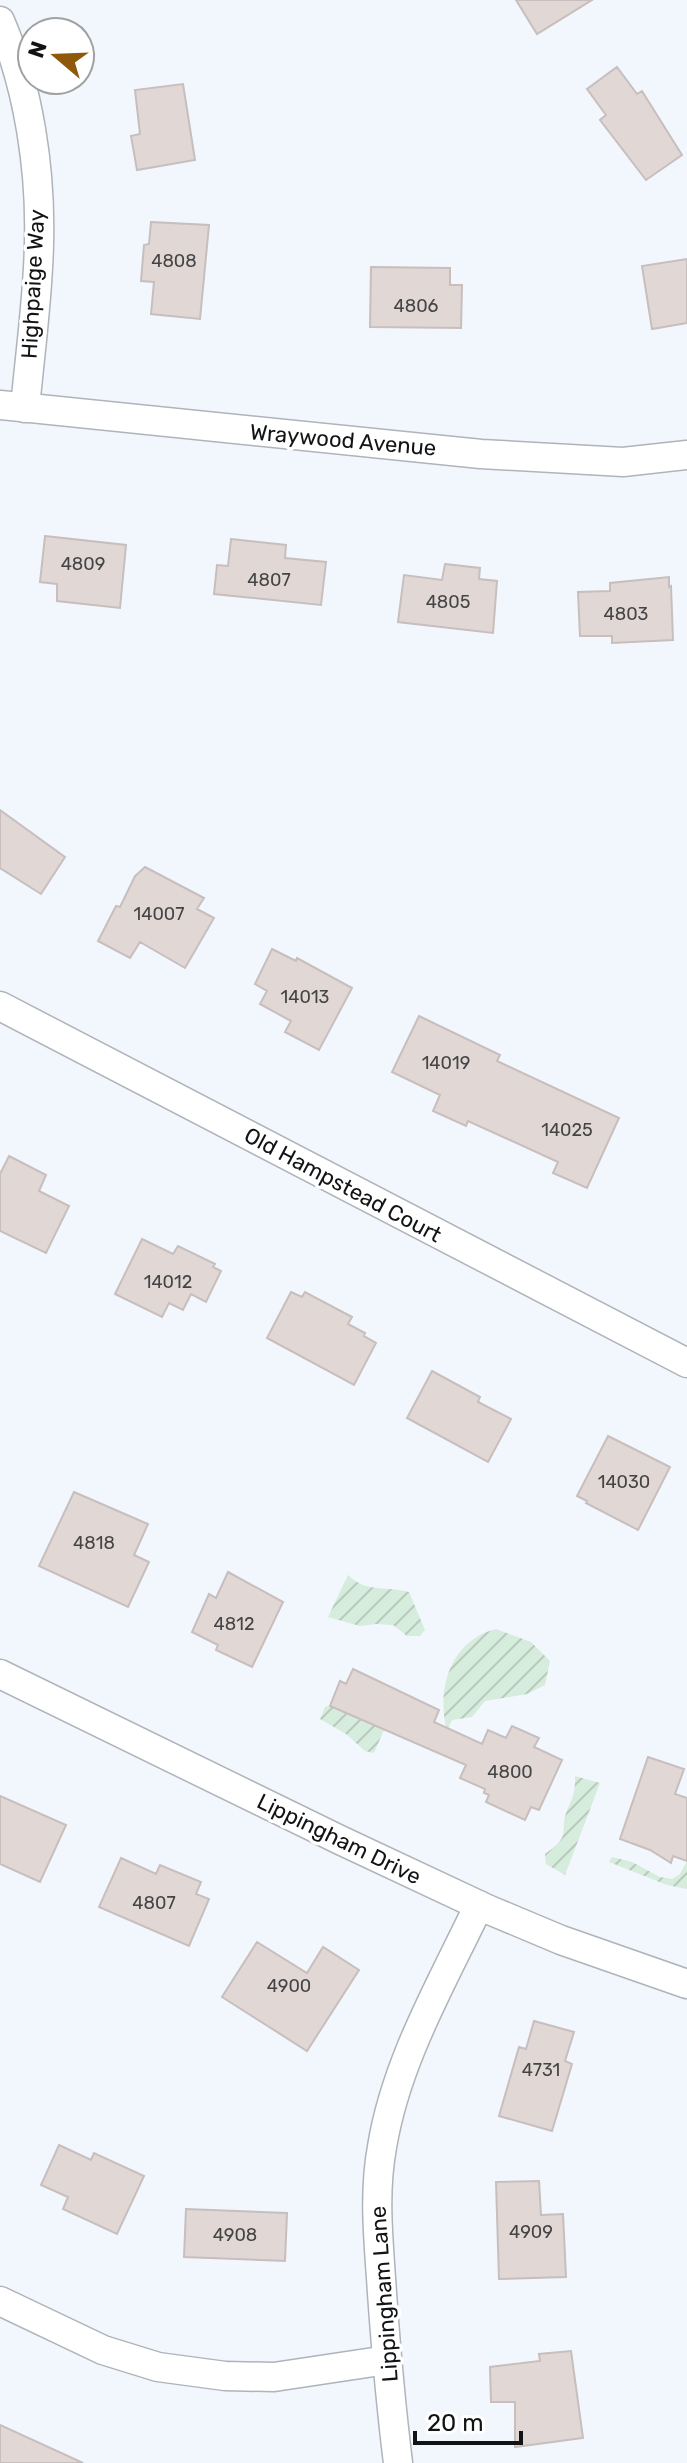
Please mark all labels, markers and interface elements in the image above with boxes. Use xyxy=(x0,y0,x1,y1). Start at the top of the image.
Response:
north arrow xyxy=(16,16,96,96)
text: N xyxy=(22,38,53,62)
street label: Highpaige Way xyxy=(16,208,50,360)
house number: 4808 xyxy=(151,250,197,272)
house number: 4806 xyxy=(394,295,439,317)
street label: Wraywood Avenue xyxy=(249,418,437,462)
house number: 4809 xyxy=(61,553,105,575)
house number: 4807 xyxy=(247,569,291,591)
house number: 4805 xyxy=(426,591,470,613)
house number: 4803 xyxy=(604,603,648,625)
house number: 14007 xyxy=(134,903,184,925)
house number: 14013 xyxy=(281,986,329,1008)
house number: 14019 xyxy=(422,1052,470,1074)
house number: 14025 xyxy=(541,1119,593,1141)
street label: Old Hampstead Court xyxy=(240,1122,447,1249)
house number: 14012 xyxy=(144,1271,192,1293)
house number: 14030 xyxy=(598,1471,650,1493)
house number: 4818 xyxy=(73,1532,115,1554)
house number: 4812 xyxy=(214,1613,254,1635)
house number: 4800 xyxy=(487,1761,533,1783)
street label: Lippingham Drive xyxy=(253,1788,425,1890)
house number: 4807 xyxy=(132,1892,176,1914)
house number: 4900 xyxy=(267,1975,311,1997)
house number: 4731 xyxy=(522,2059,560,2081)
street label: Lippingham Lane xyxy=(364,2205,404,2383)
house number: 4909 xyxy=(509,2221,553,2243)
house number: 4908 xyxy=(213,2224,257,2246)
scale bar xyxy=(415,2395,521,2445)
text: 20 m xyxy=(427,2409,484,2437)

